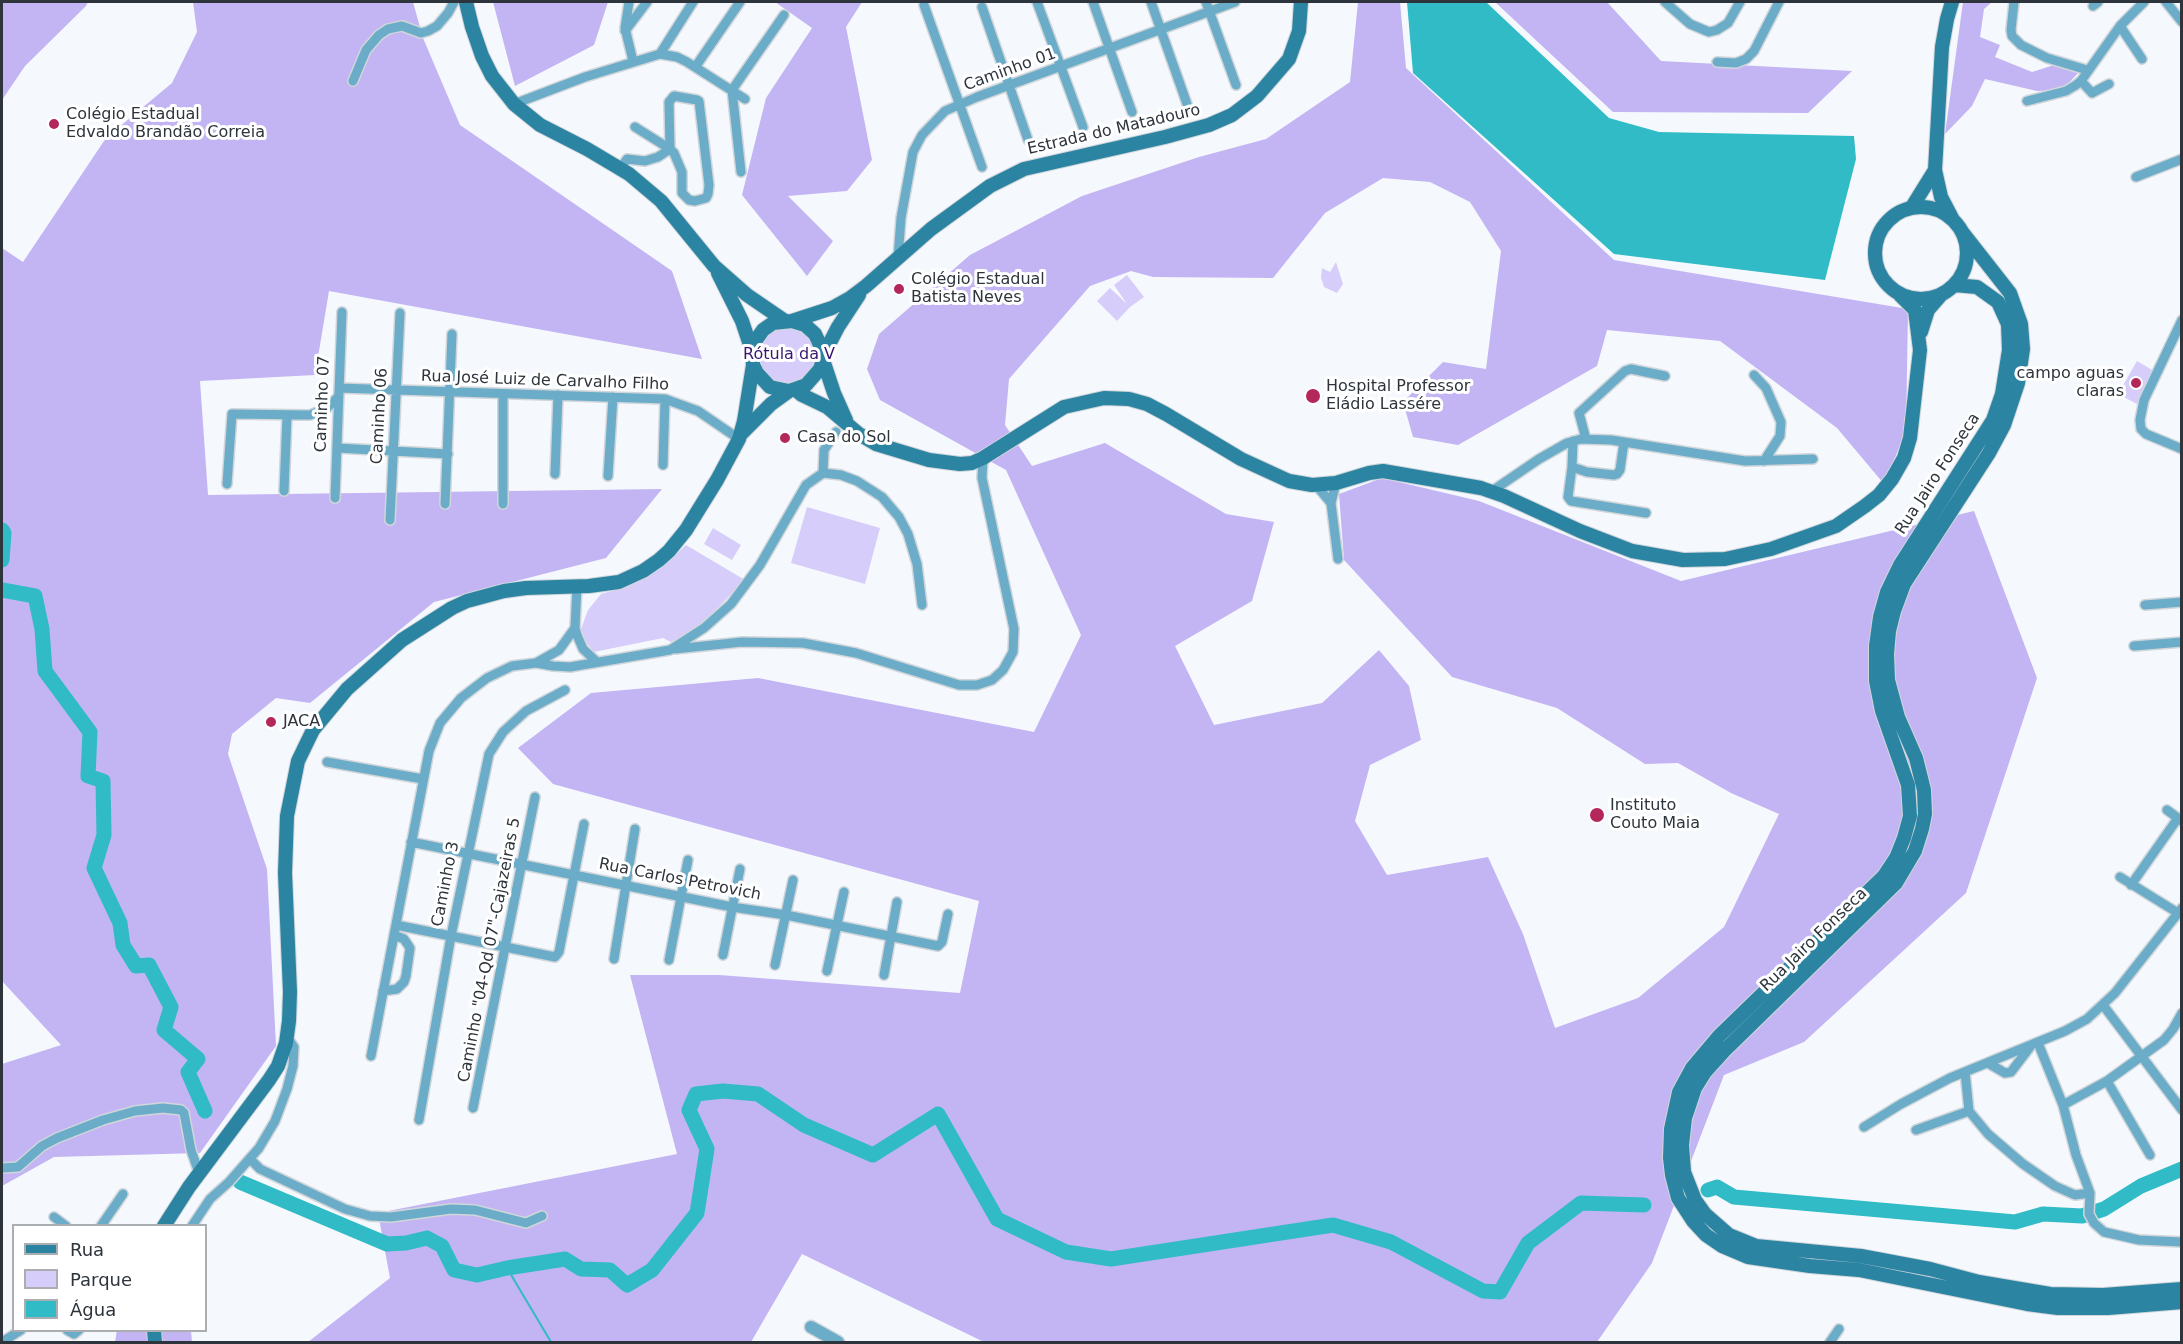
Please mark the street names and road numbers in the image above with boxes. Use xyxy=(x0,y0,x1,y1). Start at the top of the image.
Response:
street label: Caminho 01 xyxy=(961,44,1059,96)
street label: Estrada do Matadouro xyxy=(1026,101,1202,159)
street label: Caminho 07 xyxy=(312,355,334,453)
street label: Caminho 06 xyxy=(368,367,392,465)
street label: Rua José Luiz de Carvalho Filho xyxy=(421,367,669,395)
street label: Rua Jairo Fonseca xyxy=(1892,410,1984,538)
street label: Caminho "04-Qd 07"-Cajazeiras 5 xyxy=(455,816,525,1084)
street label: Caminho 3 xyxy=(428,840,464,928)
street label: Rua Carlos Petrovich xyxy=(597,855,763,905)
street label: Rua Jairo Fonseca xyxy=(1757,884,1871,996)

